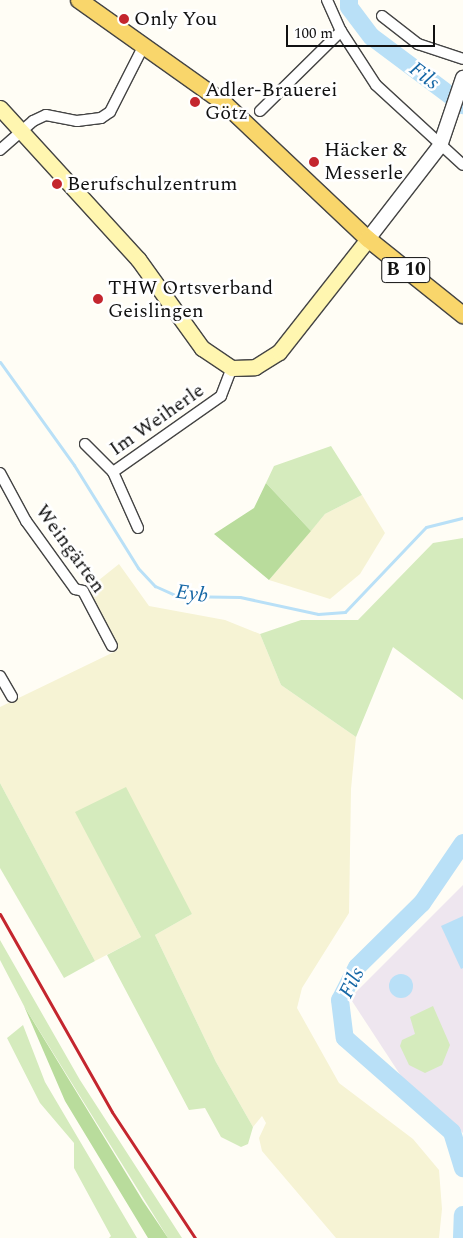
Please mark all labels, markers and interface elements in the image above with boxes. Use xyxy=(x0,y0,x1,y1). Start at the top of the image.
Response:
place label: Only You xyxy=(134,7,217,31)
marker: Only You xyxy=(118,13,130,25)
scale bar xyxy=(288,15,437,47)
text: 100 m xyxy=(294,22,333,45)
water label: Fils xyxy=(404,57,444,95)
place label: Adler-Brauerei Götz xyxy=(205,78,337,125)
marker: Adler-Brauerei Götz xyxy=(189,96,201,108)
place label: Häcker & Messerle xyxy=(324,138,407,185)
marker: Häcker & Messerle xyxy=(308,156,320,168)
place label: Berufschulzentrum xyxy=(67,172,237,196)
marker: Berufschulzentrum xyxy=(51,178,63,190)
road number: B 10 xyxy=(381,254,431,286)
place label: THW Ortsverband Geislingen xyxy=(108,276,273,323)
marker: THW Ortsverband Geislingen xyxy=(92,293,104,305)
street label: Im Weiherle xyxy=(105,379,209,461)
street label: Weingärten xyxy=(30,500,110,598)
water label: Eyb xyxy=(174,579,210,609)
water label: Fils xyxy=(334,963,370,1003)

